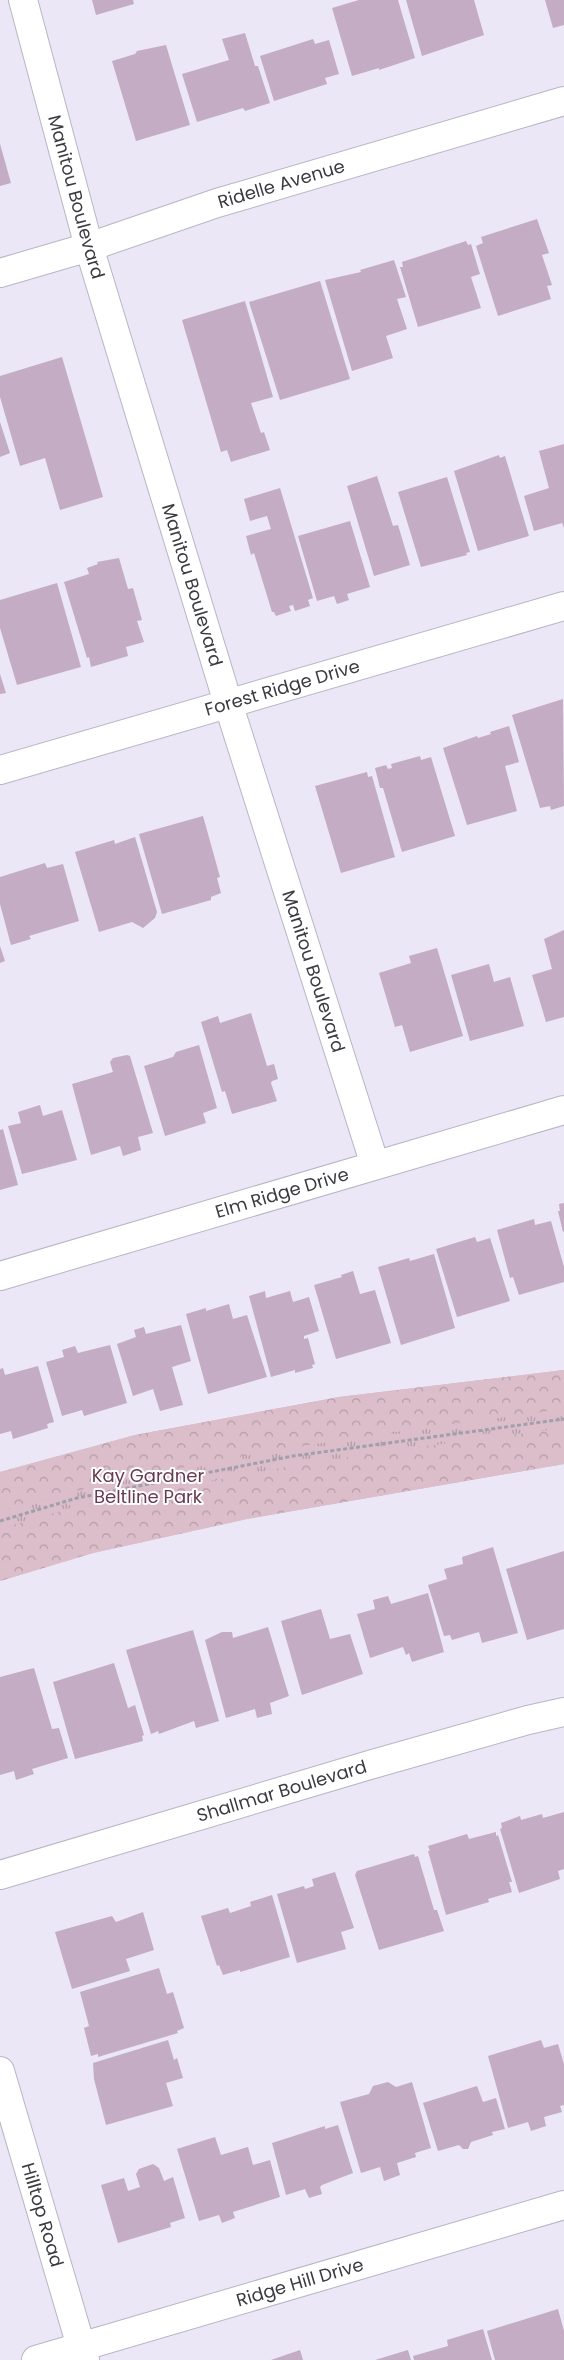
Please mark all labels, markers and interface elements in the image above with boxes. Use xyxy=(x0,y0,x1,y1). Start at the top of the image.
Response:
street label: Manitou Boulevard xyxy=(42,112,111,282)
street label: Ridelle Avenue xyxy=(215,153,348,214)
street label: Manitou Boulevard xyxy=(156,500,229,669)
street label: Forest Ridge Drive xyxy=(202,653,363,722)
street label: Manitou Boulevard xyxy=(276,887,351,1056)
street label: Elm Ridge Drive xyxy=(212,1161,352,1224)
park label: Kay Gardner Beltline Park xyxy=(92,1463,204,1509)
street label: Shallmar Boulevard xyxy=(194,1754,370,1828)
street label: Hilltop Road xyxy=(16,2160,70,2270)
street label: Ridge Hill Drive xyxy=(233,2252,366,2313)

